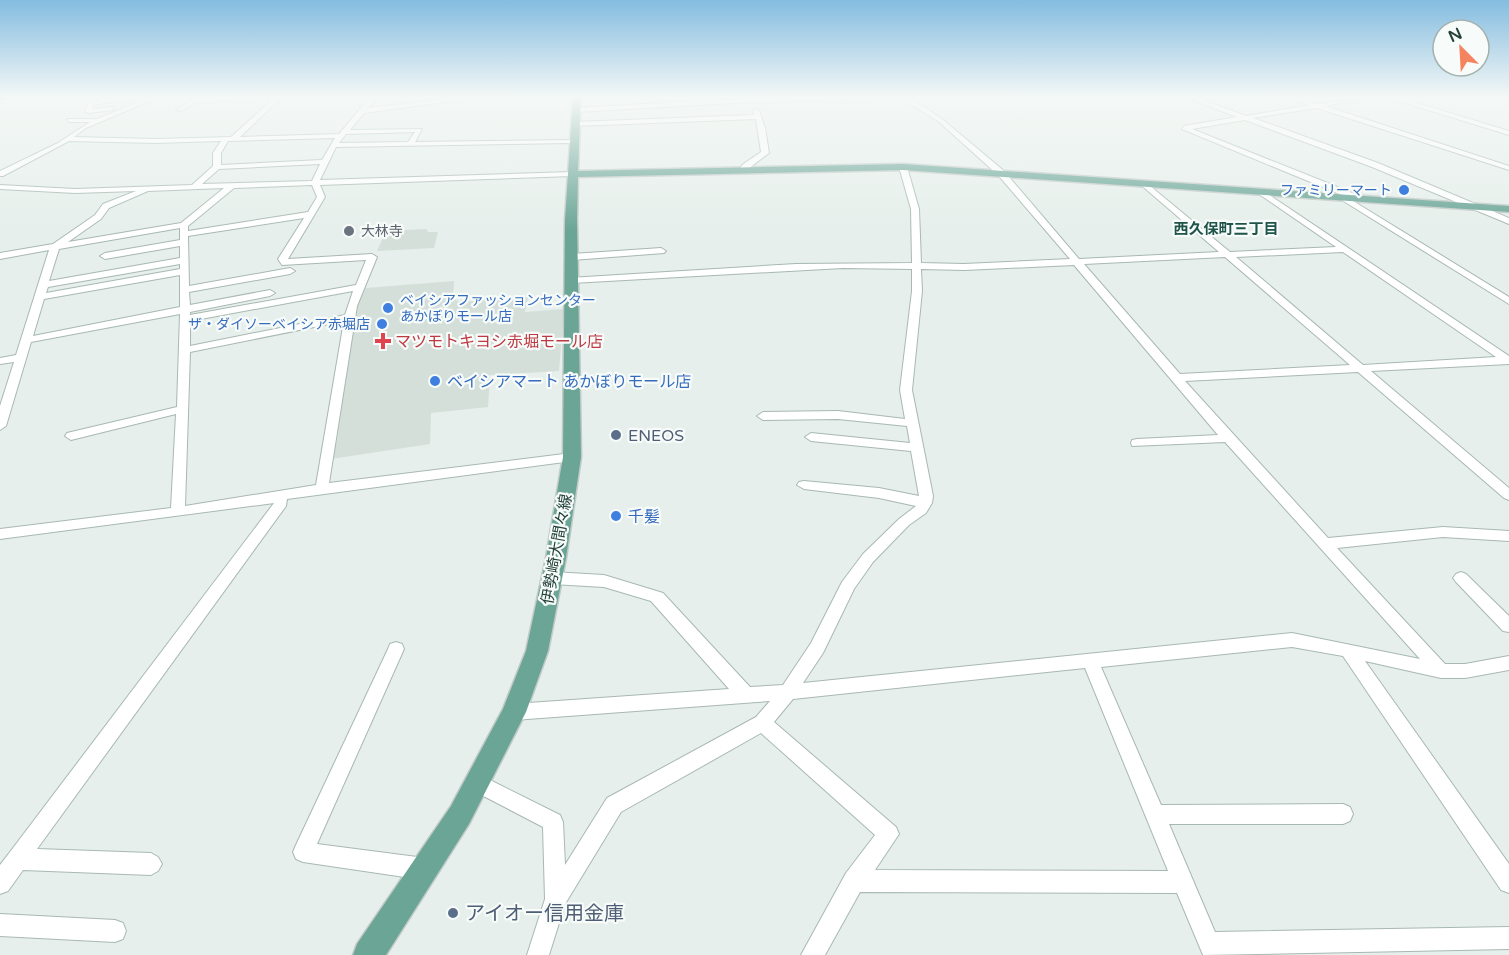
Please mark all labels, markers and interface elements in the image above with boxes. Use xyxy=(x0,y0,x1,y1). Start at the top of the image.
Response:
north arrow xyxy=(1431,18,1491,78)
text: N xyxy=(1445,23,1465,47)
place label: ファミリーマート xyxy=(1280,182,1392,199)
marker: ファミリーマート xyxy=(1397,183,1411,197)
district label: 西久保町三丁目 xyxy=(1173,220,1279,238)
place label: 大林寺 xyxy=(361,223,403,240)
marker: 大林寺 xyxy=(342,224,356,238)
place label: ベイシアファッションセンター あかぼりモール店 xyxy=(400,292,596,325)
marker: ベイシアファッションセンター あかぼりモール店 xyxy=(381,301,395,315)
place label: ザ・ダイソーベイシア赤堀店 xyxy=(188,316,370,333)
marker: ザ・ダイソーベイシア赤堀店 xyxy=(375,317,389,331)
place label: マツモトキヨシ赤堀モール店 xyxy=(395,332,603,352)
marker: マツモトキヨシ赤堀モール店 xyxy=(376,334,390,348)
place label: ベイシアマート あかぼりモール店 xyxy=(447,372,691,392)
marker: ベイシアマート あかぼりモール店 xyxy=(428,374,442,388)
place label: ENEOS xyxy=(628,426,684,446)
marker: ENEOS xyxy=(609,428,623,442)
street label: 伊勢崎大間々線 xyxy=(537,492,577,606)
place label: 千髪 xyxy=(628,507,660,527)
marker: 千髪 xyxy=(609,509,623,523)
place label: アイオー信用金庫 xyxy=(465,902,624,926)
marker: アイオー信用金庫 xyxy=(446,906,460,920)

